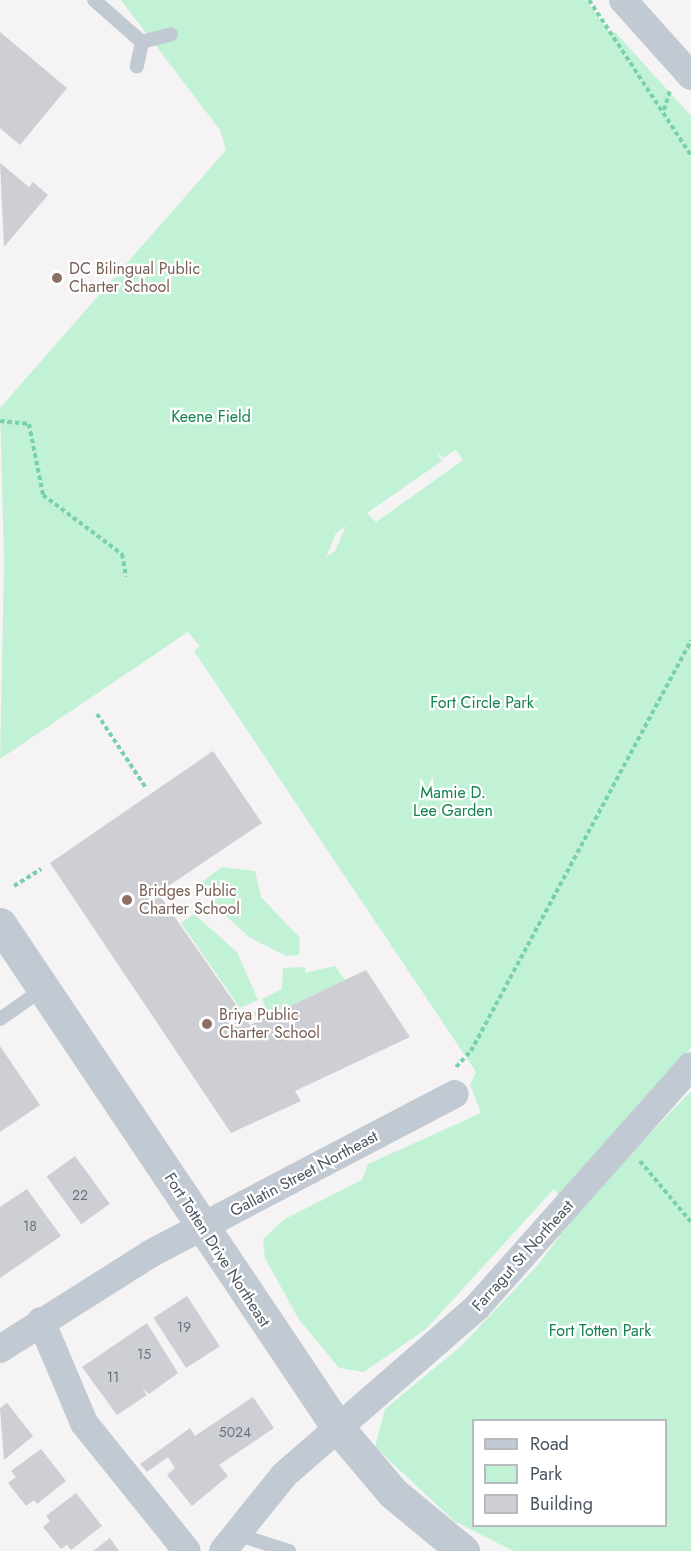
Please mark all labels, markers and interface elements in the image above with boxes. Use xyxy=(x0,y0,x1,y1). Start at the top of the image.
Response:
place label: DC Bilingual Public Charter School xyxy=(69,259,200,297)
marker: DC Bilingual Public Charter School xyxy=(50,271,64,285)
park label: Keene Field xyxy=(171,407,251,427)
park label: Fort Circle Park xyxy=(430,693,534,713)
park label: Mamie D. Lee Garden xyxy=(413,783,493,821)
place label: Bridges Public Charter School xyxy=(139,881,240,919)
marker: Bridges Public Charter School xyxy=(120,893,134,907)
place label: Briya Public Charter School xyxy=(219,1005,320,1043)
marker: Briya Public Charter School xyxy=(200,1017,214,1031)
street label: Gallatin Street Northeast xyxy=(227,1127,381,1221)
street label: Fort Totten Drive Northeast xyxy=(160,1169,274,1331)
house number: 22 xyxy=(72,1187,88,1203)
street label: Farragut St Northeast xyxy=(468,1197,578,1315)
house number: 18 xyxy=(23,1218,37,1234)
house number: 19 xyxy=(177,1319,191,1335)
park label: Fort Totten Park xyxy=(549,1321,651,1341)
house number: 15 xyxy=(137,1346,151,1362)
house number: 11 xyxy=(107,1369,119,1385)
legend xyxy=(472,1419,667,1527)
house number: 5024 xyxy=(219,1424,251,1440)
text: Road xyxy=(530,1431,569,1457)
text: Park xyxy=(530,1461,562,1487)
text: Building xyxy=(530,1491,593,1517)

